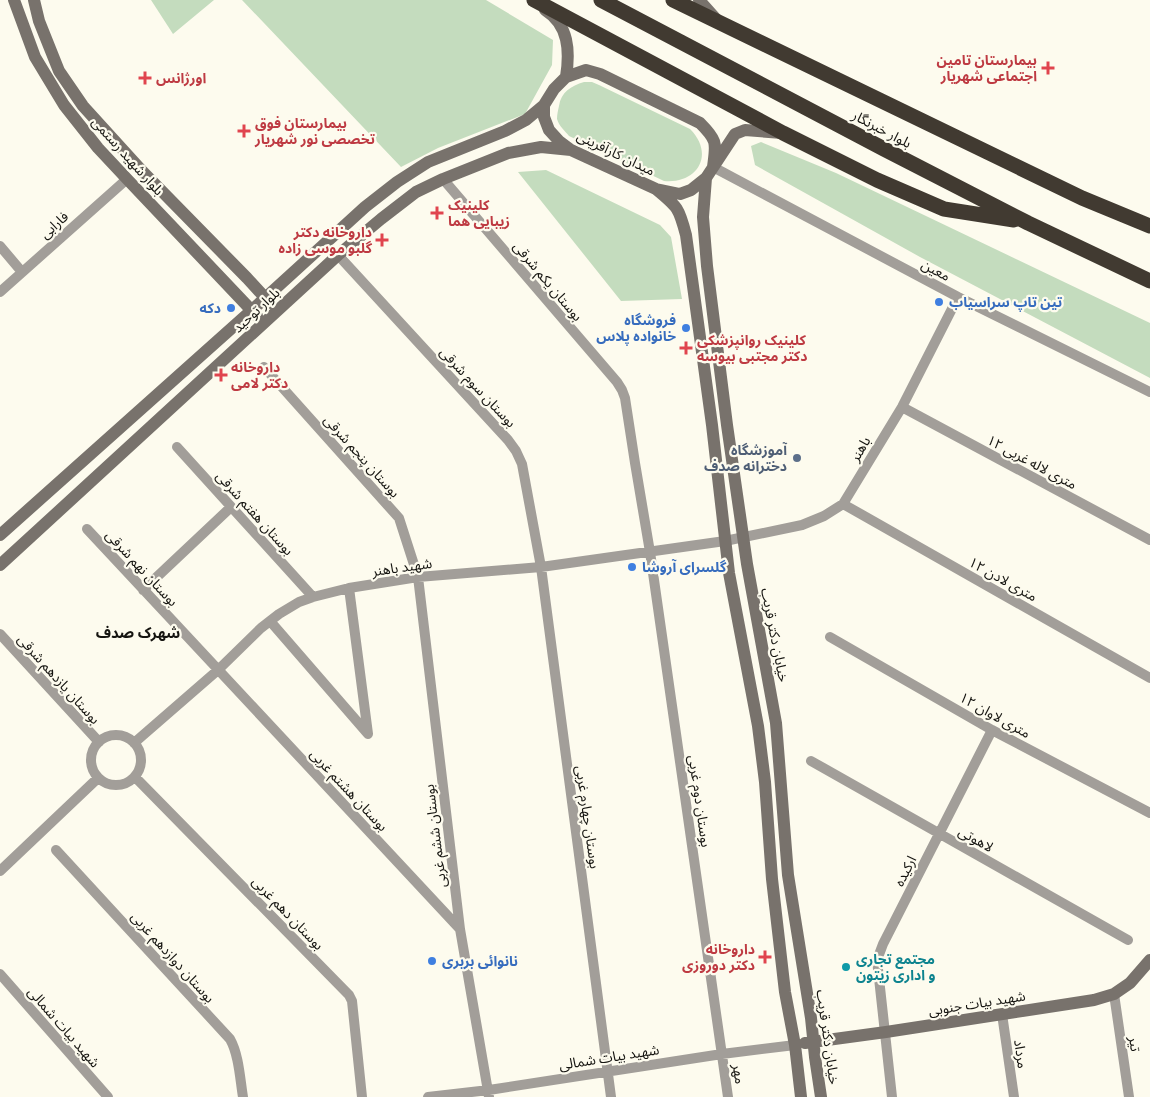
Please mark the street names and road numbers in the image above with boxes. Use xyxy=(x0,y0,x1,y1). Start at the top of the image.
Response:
street label: بلوار خبرنگار xyxy=(848,105,915,152)
street label: بلوار شهید رستمی xyxy=(88,113,168,199)
street label: میدان کارآفرینی xyxy=(574,126,658,180)
street label: فارابی xyxy=(36,207,72,243)
street label: بوستان یکم شرقی xyxy=(508,237,587,326)
street label: معین xyxy=(918,255,954,285)
street label: بلوار توحید xyxy=(229,283,284,336)
street label: بوستان سوم شرقی xyxy=(435,343,520,433)
street label: بوستان پنجم شرقی xyxy=(319,411,404,503)
street label: ۱۲ متری لاله غربی xyxy=(984,431,1080,493)
street label: باهنر xyxy=(845,433,875,466)
street label: بوستان هفتم شرقی xyxy=(211,467,298,561)
street label: بوستان نهم شرقی xyxy=(100,526,182,612)
street label: ۱۲ متری لادن xyxy=(965,553,1041,605)
street label: شهید باهنر xyxy=(370,554,433,580)
street label: خیابان دکتر قریب xyxy=(757,586,793,684)
street label: بوستان یازدهم شرقی xyxy=(12,630,104,729)
street label: ۱۲ متری لاوان xyxy=(956,688,1034,742)
street label: بوستان هشتم غربی xyxy=(305,745,392,836)
street label: بوستان دوم غربی xyxy=(683,754,715,849)
street label: بوستان چهارم غربی xyxy=(570,764,604,870)
street label: بوستان ششم غربی xyxy=(420,783,452,889)
street label: لاهوتی xyxy=(955,822,997,856)
street label: ارکیده xyxy=(890,853,920,889)
street label: بوستان دهم غربی xyxy=(247,872,328,955)
street label: بوستان دوازدهم غربی xyxy=(126,908,219,1008)
street label: شهید بیات شمالی xyxy=(24,983,104,1071)
street label: شهید بیات جنوبی xyxy=(927,986,1027,1020)
street label: خیابان دکتر قریب xyxy=(812,988,844,1086)
street label: تیر xyxy=(1125,1034,1145,1053)
street label: مرداد xyxy=(1010,1038,1032,1070)
street label: شهید بیات شمالی xyxy=(558,1040,661,1074)
street label: مهر xyxy=(729,1062,749,1085)

